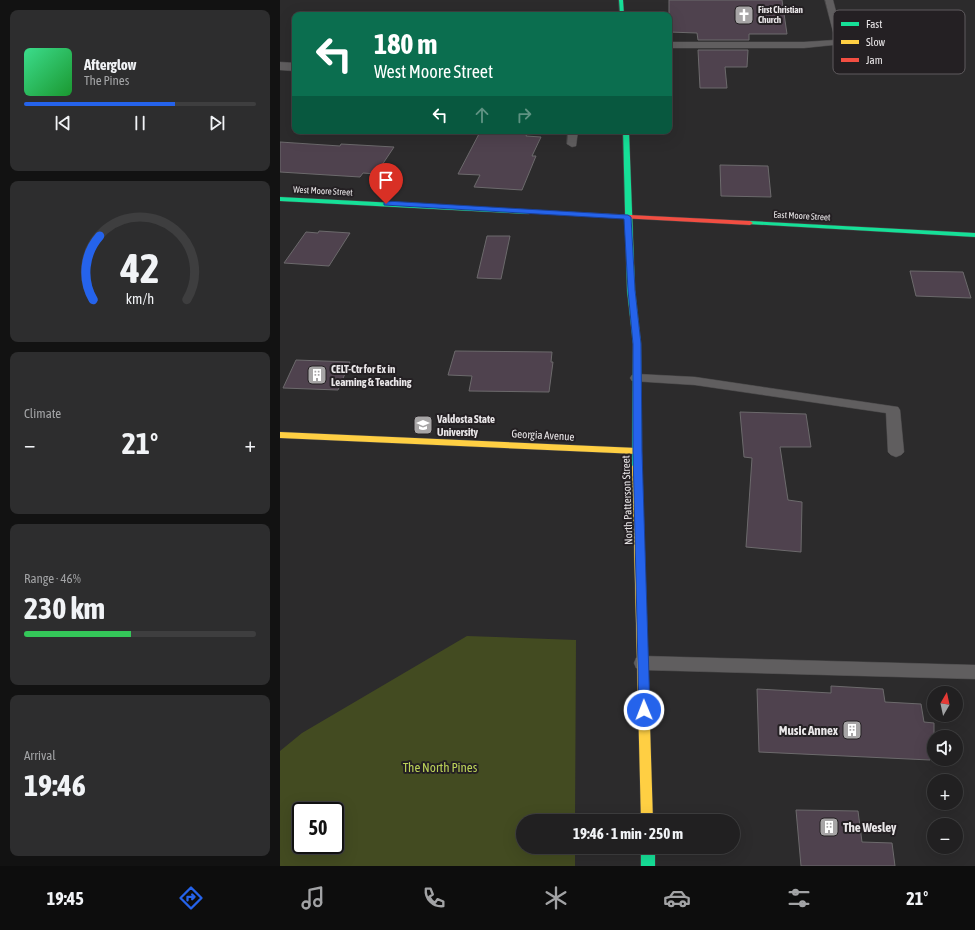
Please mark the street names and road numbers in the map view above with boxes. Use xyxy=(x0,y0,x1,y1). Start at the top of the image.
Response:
street label: West Moore Street xyxy=(293,184,353,198)
street label: East Moore Street xyxy=(773,210,831,223)
street label: Georgia Avenue xyxy=(511,427,575,443)
street label: North Patterson Street xyxy=(619,455,635,545)

